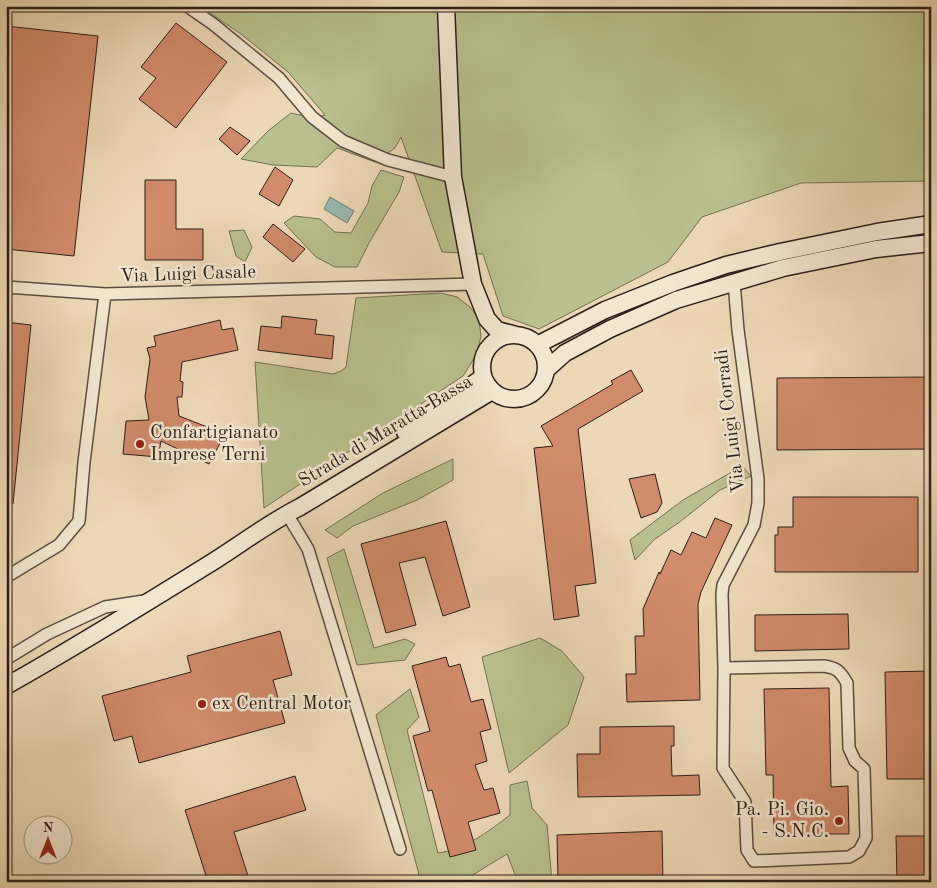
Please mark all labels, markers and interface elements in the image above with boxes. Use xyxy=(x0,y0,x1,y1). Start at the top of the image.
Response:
street label: Via Luigi Casale xyxy=(120,263,256,287)
street label: Via Luigi Corradi xyxy=(713,348,749,494)
street label: Strada di Maratta Bassa xyxy=(296,372,477,492)
place label: Confartigianato Imprese Terni xyxy=(150,424,278,465)
marker: Confartigianato Imprese Terni xyxy=(134,438,146,450)
place label: ex Central Motor xyxy=(212,695,351,714)
marker: ex Central Motor xyxy=(196,698,208,710)
place label: Pa. Pi. Gio. - S.N.C. xyxy=(735,801,829,842)
marker: Pa. Pi. Gio. - S.N.C. xyxy=(833,815,845,827)
north arrow xyxy=(22,816,72,866)
text: N xyxy=(43,821,54,835)

